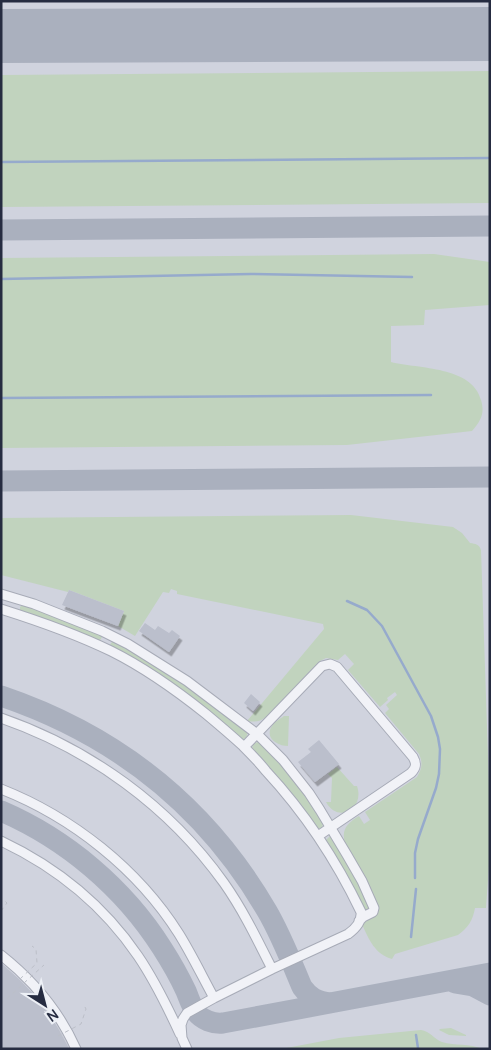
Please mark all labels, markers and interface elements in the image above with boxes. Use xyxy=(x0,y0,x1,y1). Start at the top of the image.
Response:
north arrow xyxy=(20,980,70,1030)
text: N xyxy=(43,1005,63,1027)

